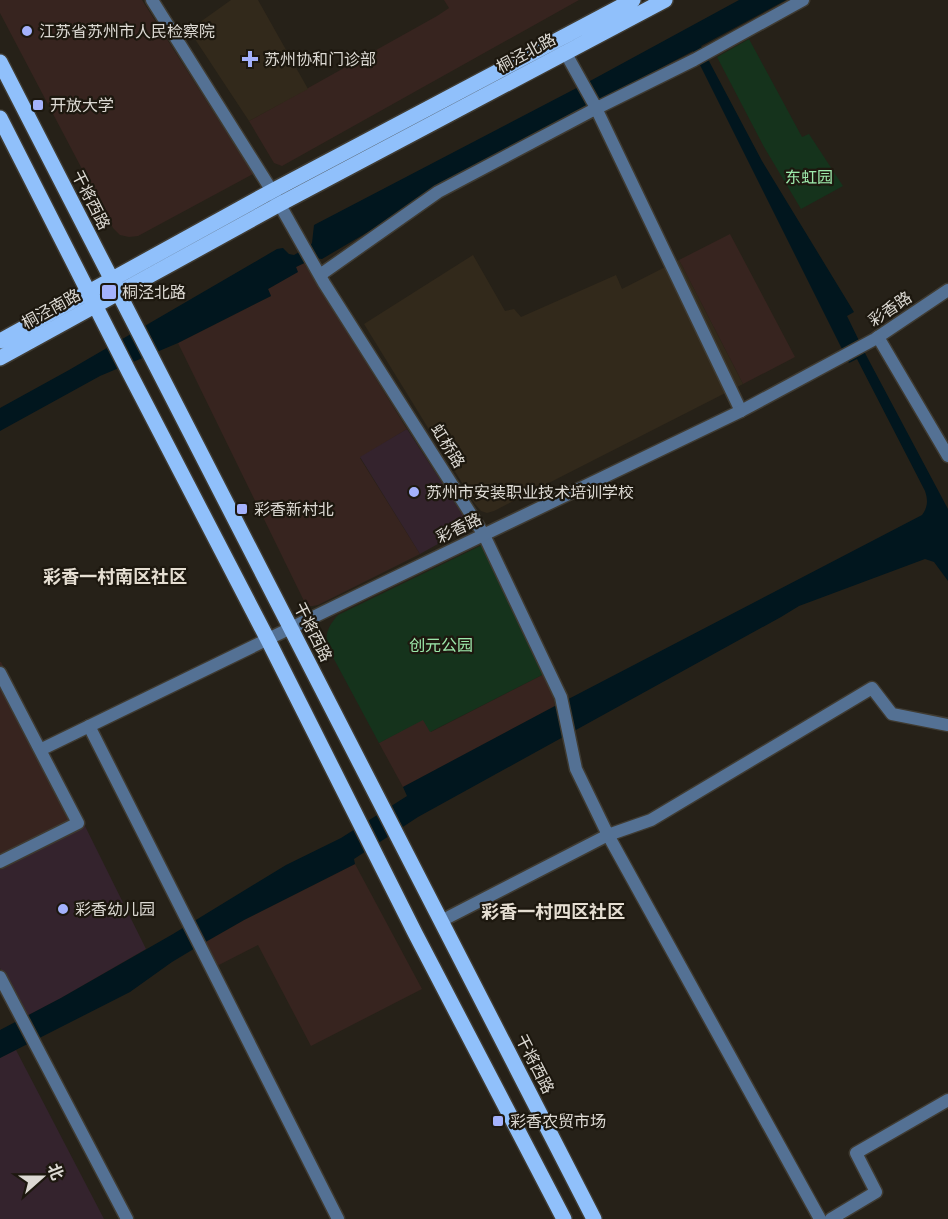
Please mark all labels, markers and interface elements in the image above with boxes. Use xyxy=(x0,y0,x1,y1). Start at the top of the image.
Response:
place label: 江苏省苏州市人民检察院 xyxy=(39,21,215,42)
marker: 江苏省苏州市人民检察院 xyxy=(20,24,34,38)
street label: 桐泾北路 xyxy=(493,29,559,77)
place label: 苏州协和门诊部 xyxy=(264,49,376,70)
marker: 苏州协和门诊部 xyxy=(241,50,259,68)
place label: 开放大学 xyxy=(50,95,114,116)
marker: 开放大学 xyxy=(31,98,45,112)
street label: 干将西路 xyxy=(67,167,115,233)
park label: 东虹园 xyxy=(785,167,833,188)
place label: 桐泾北路 xyxy=(122,282,186,303)
marker: 桐泾北路 xyxy=(100,283,118,301)
street label: 桐泾南路 xyxy=(18,284,84,334)
street label: 彩香路 xyxy=(864,287,916,331)
street label: 虹桥路 xyxy=(426,420,470,472)
place label: 苏州市安装职业技术培训学校 xyxy=(426,482,634,503)
marker: 苏州市安装职业技术培训学校 xyxy=(407,485,421,499)
place label: 彩香新村北 xyxy=(254,499,334,520)
marker: 彩香新村北 xyxy=(235,502,249,516)
street label: 彩香路 xyxy=(433,508,485,548)
district label: 彩香一村南区社区 xyxy=(43,565,187,589)
street label: 干将西路 xyxy=(289,599,337,665)
park label: 创元公园 xyxy=(409,635,473,656)
place label: 彩香幼儿园 xyxy=(75,899,155,920)
district label: 彩香一村四区社区 xyxy=(481,900,625,924)
marker: 彩香幼儿园 xyxy=(56,902,70,916)
street label: 干将西路 xyxy=(511,1031,559,1097)
place label: 彩香农贸市场 xyxy=(510,1111,606,1132)
marker: 彩香农贸市场 xyxy=(491,1114,505,1128)
north arrow xyxy=(12,1147,72,1207)
text: 北 xyxy=(43,1161,68,1183)

